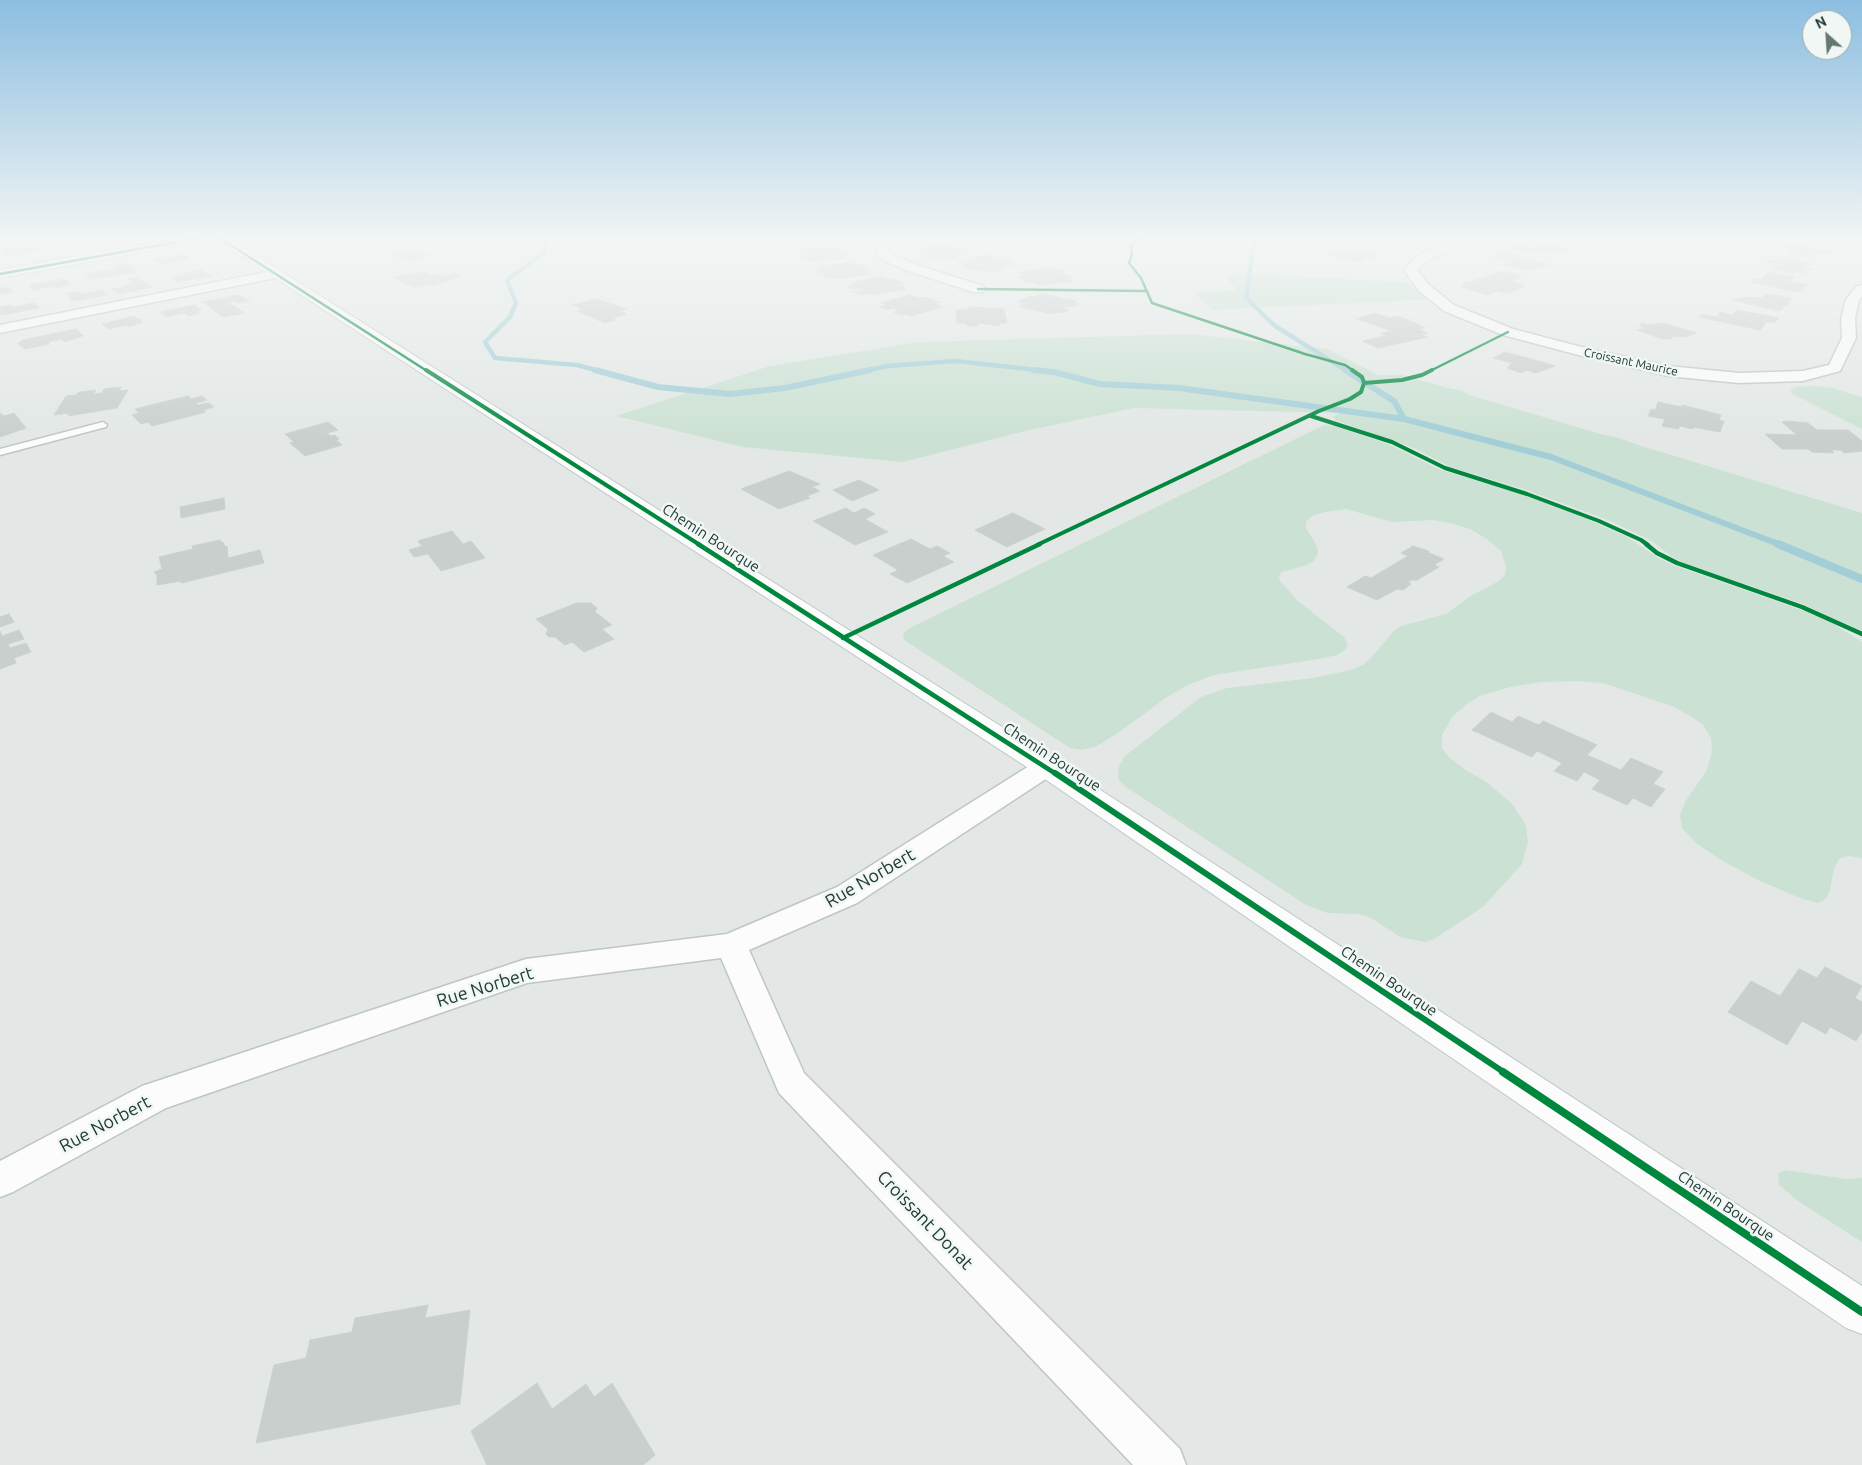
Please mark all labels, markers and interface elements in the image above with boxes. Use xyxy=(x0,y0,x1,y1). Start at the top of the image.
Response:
north arrow xyxy=(1802,10,1852,60)
text: N xyxy=(1813,13,1829,32)
street label: Croissant Maurice xyxy=(1583,345,1679,379)
street label: Chemin Bourque xyxy=(659,500,763,576)
street label: Chemin Bourque xyxy=(1000,719,1104,795)
street label: Rue Norbert xyxy=(821,844,919,912)
street label: Chemin Bourque xyxy=(1337,942,1441,1020)
street label: Rue Norbert xyxy=(434,962,536,1012)
street label: Rue Norbert xyxy=(56,1091,154,1157)
street label: Croissant Donat xyxy=(872,1166,978,1274)
street label: Chemin Bourque xyxy=(1674,1167,1778,1245)

